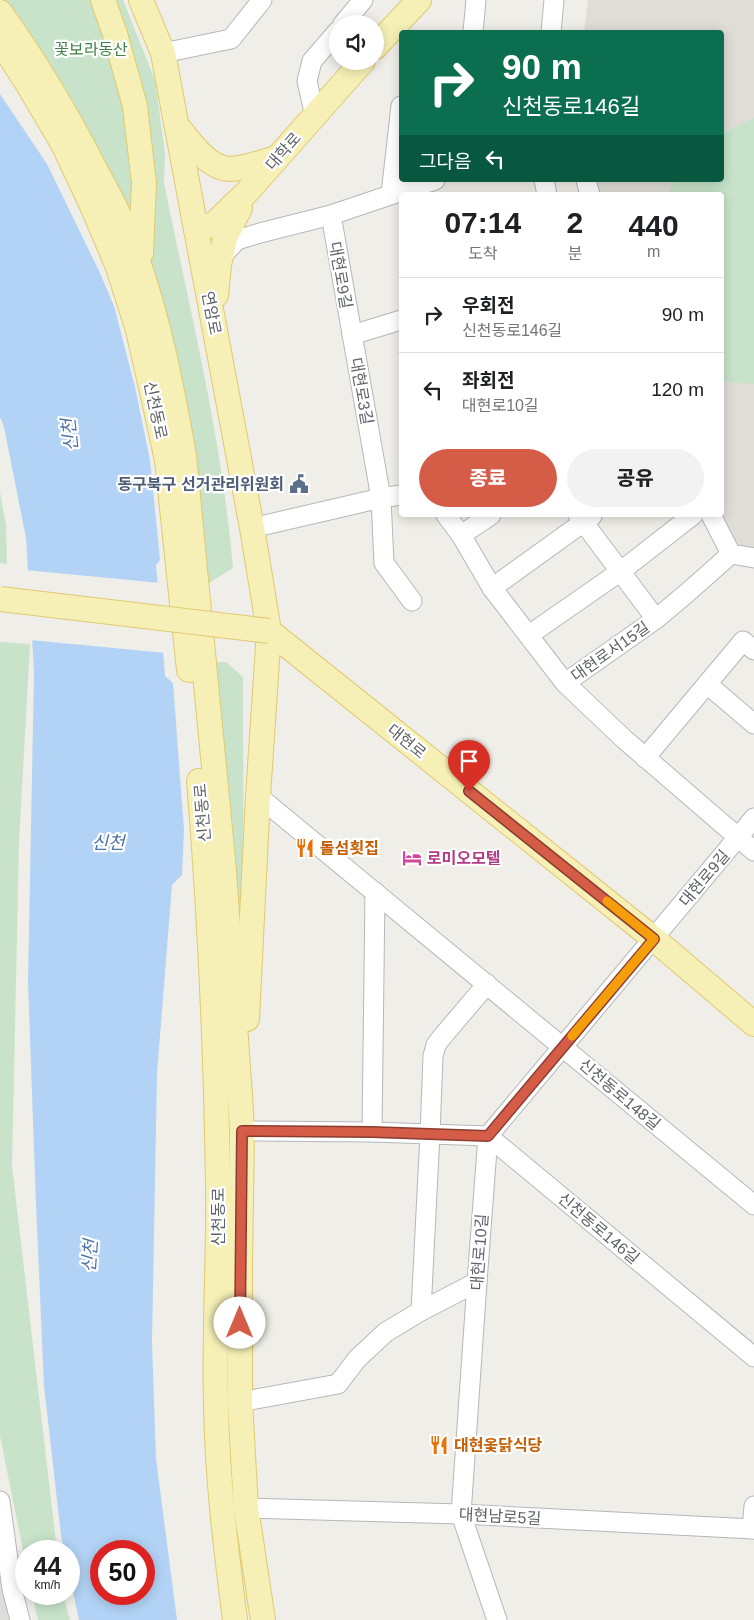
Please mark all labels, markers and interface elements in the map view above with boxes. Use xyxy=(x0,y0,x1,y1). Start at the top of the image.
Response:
map controls xyxy=(329,15,384,70)
button: sound xyxy=(329,15,384,70)
park label: 꽃보라동산 xyxy=(54,41,128,58)
text: 90 m xyxy=(502,47,582,86)
icon: right xyxy=(419,50,484,115)
text: 신천동로146길 xyxy=(502,94,640,119)
street label: 대학로 xyxy=(262,129,304,174)
icon: left xyxy=(481,145,509,173)
text: 그다음 xyxy=(419,151,471,172)
text: 07:14 xyxy=(444,206,521,239)
text: 2 xyxy=(566,206,583,239)
text: 440 xyxy=(629,209,679,242)
street label: 대현로9길 xyxy=(326,240,355,310)
text: m xyxy=(647,243,660,260)
text: 도착 xyxy=(468,245,497,262)
text: 분 xyxy=(567,245,582,262)
street label: 연암로 xyxy=(199,290,224,337)
text: 우회전 xyxy=(462,295,514,316)
icon: right xyxy=(419,301,447,329)
text: 90 m xyxy=(662,304,704,325)
text: 신천동로146길 xyxy=(462,322,562,339)
street label: 대현로3길 xyxy=(347,356,376,426)
text: 좌회전 xyxy=(462,370,514,391)
icon: left xyxy=(419,376,447,404)
text: 120 m xyxy=(651,379,704,400)
street label: 신천동로 xyxy=(141,380,170,441)
text: 대현로10길 xyxy=(462,397,539,414)
water label: 신천 xyxy=(58,415,82,453)
button: 종료 xyxy=(419,449,557,507)
button: 공유 xyxy=(567,449,704,507)
public building icon: 동구북구 선거관리위원회 xyxy=(288,473,310,495)
place label: 동구북구 선거관리위원회 xyxy=(118,476,284,493)
street label: 대현로서15길 xyxy=(568,618,653,685)
street label: 대현로 xyxy=(384,721,429,762)
pin xyxy=(448,740,490,791)
icon: arrive xyxy=(455,747,483,775)
street label: 신천동로 xyxy=(191,783,214,843)
water label: 신천 xyxy=(91,833,127,853)
restaurant icon: 돌섬횟집 xyxy=(294,837,316,859)
place label: 돌섬횟집 xyxy=(320,839,379,857)
hotel icon: 로미오모텔 xyxy=(401,847,423,869)
street label: 대현로9길 xyxy=(676,847,733,910)
place label: 로미오모텔 xyxy=(427,850,501,867)
street label: 신천동로148길 xyxy=(576,1056,664,1133)
street label: 신천동로 xyxy=(210,1187,227,1246)
street label: 신천동로146길 xyxy=(555,1190,643,1267)
street label: 대현로10길 xyxy=(468,1213,491,1291)
water label: 신천 xyxy=(79,1236,101,1273)
position arrow xyxy=(213,1296,265,1348)
restaurant icon: 대현옻닭식당 xyxy=(428,1434,450,1456)
place label: 대현옻닭식당 xyxy=(454,1436,543,1454)
street label: 대현남로5길 xyxy=(458,1506,542,1527)
speed limit sign: 50 xyxy=(90,1540,155,1605)
text: 44 xyxy=(34,1552,61,1580)
text: km/h xyxy=(34,1578,61,1592)

